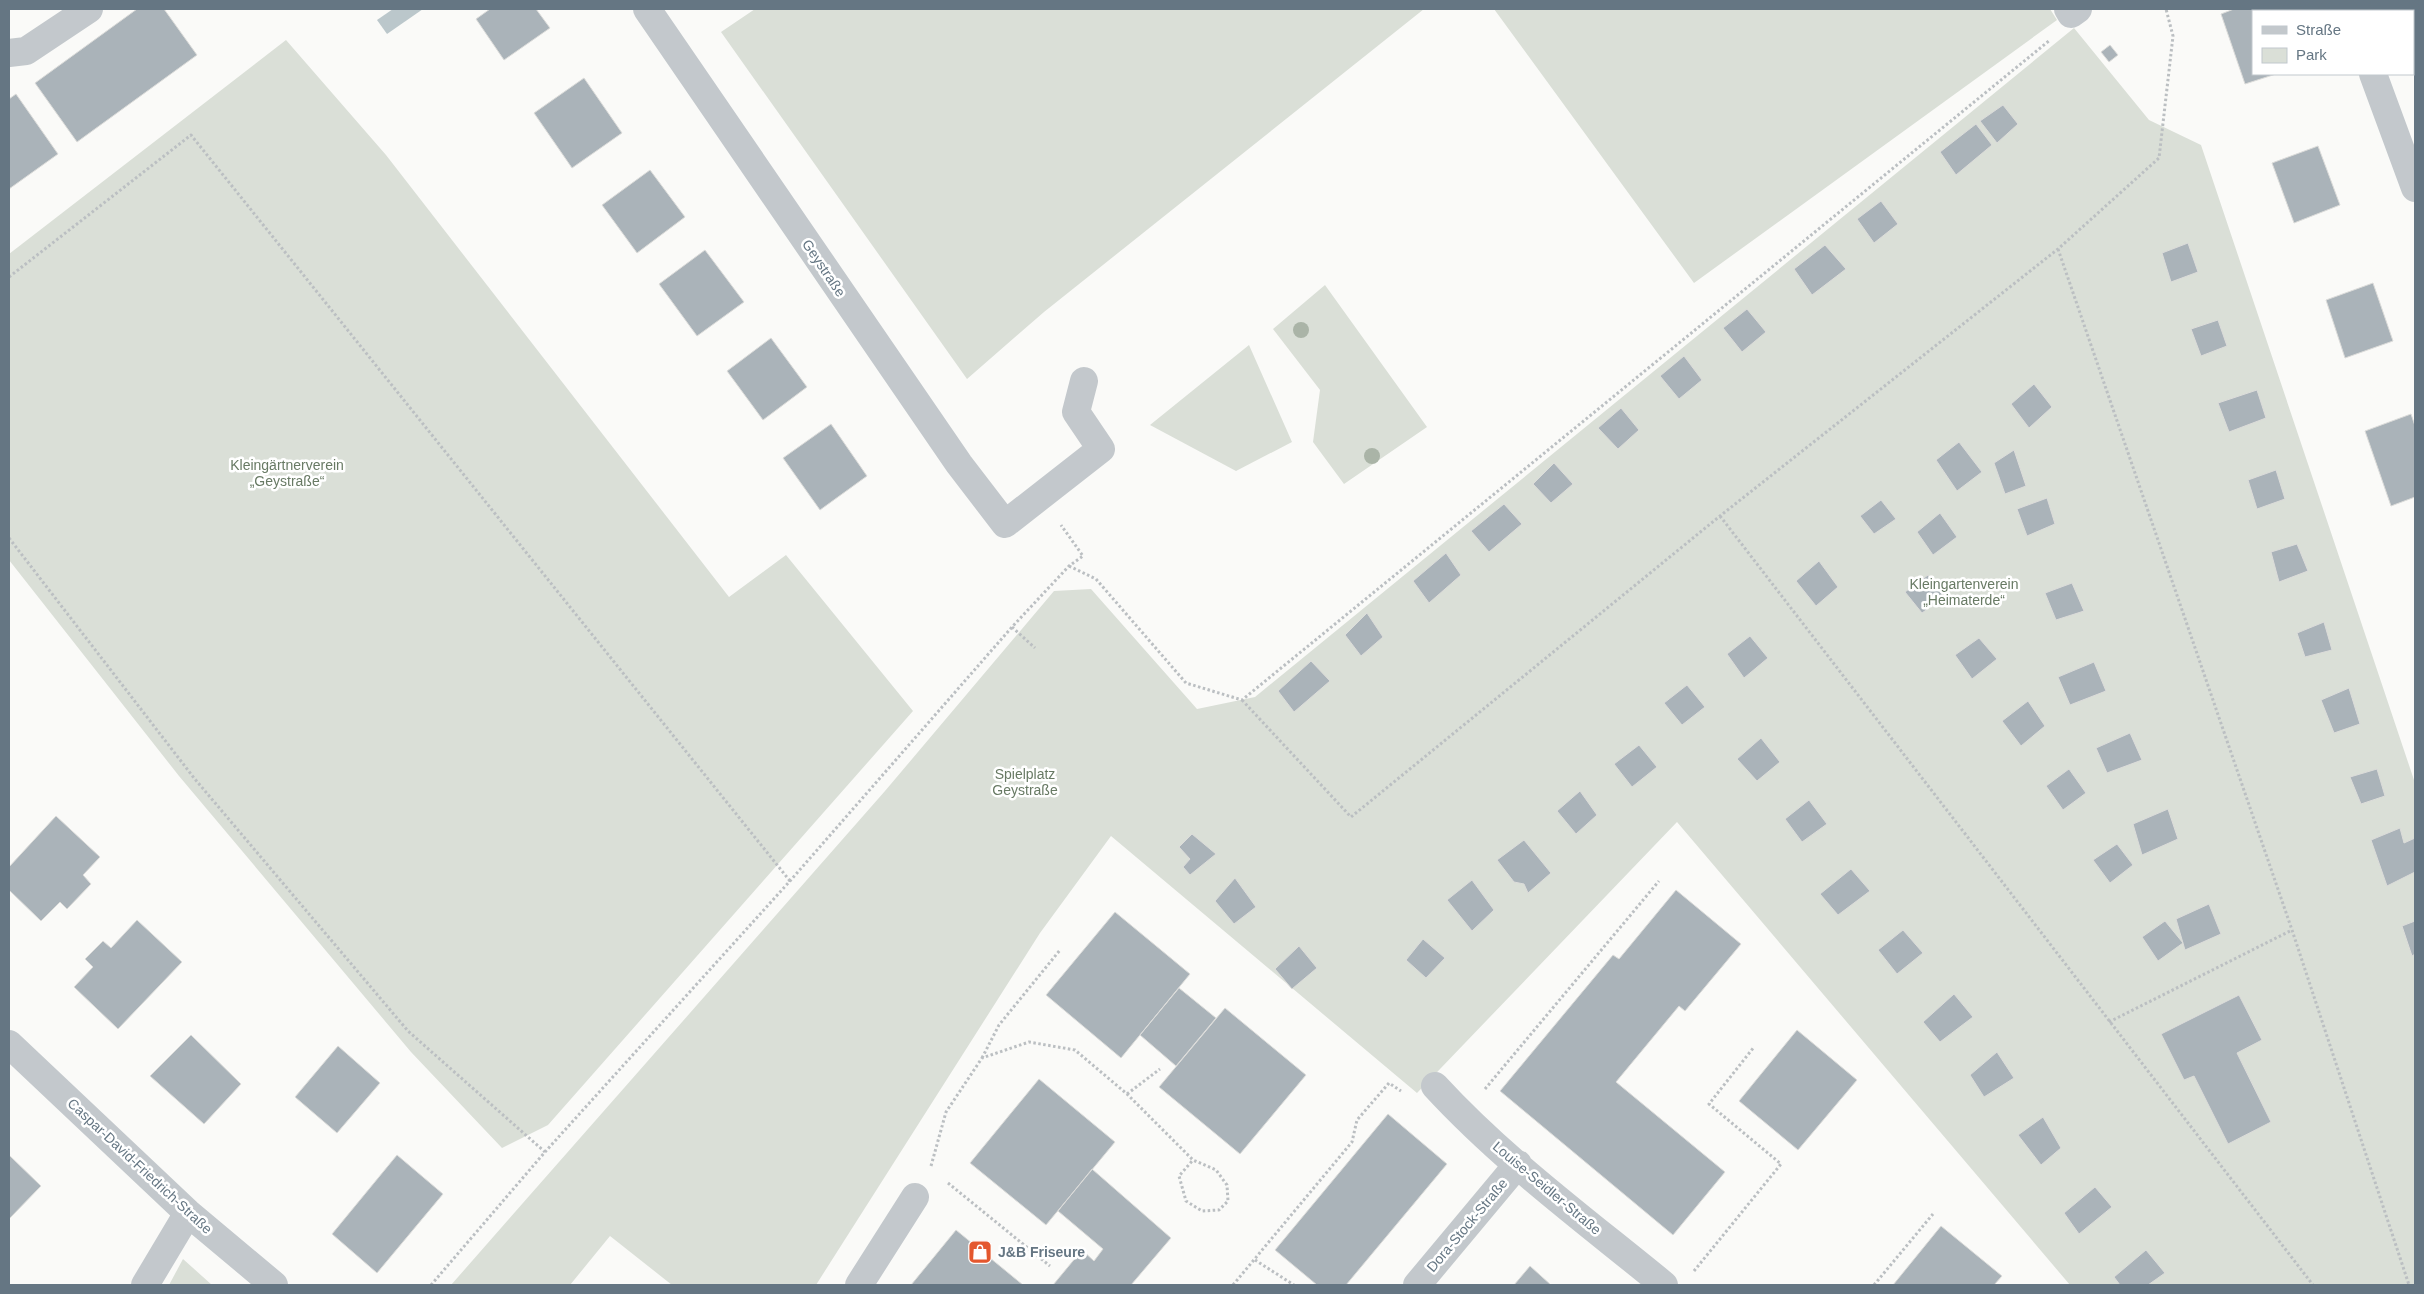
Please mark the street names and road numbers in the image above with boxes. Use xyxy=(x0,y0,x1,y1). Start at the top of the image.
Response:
street label: Geystraße xyxy=(799,236,849,300)
street label: Caspar-David-Friedrich-Straße xyxy=(65,1095,216,1237)
street label: Louise-Seidler-Straße xyxy=(1490,1138,1604,1238)
street label: Dora-Stock-Straße xyxy=(1423,1175,1511,1275)

